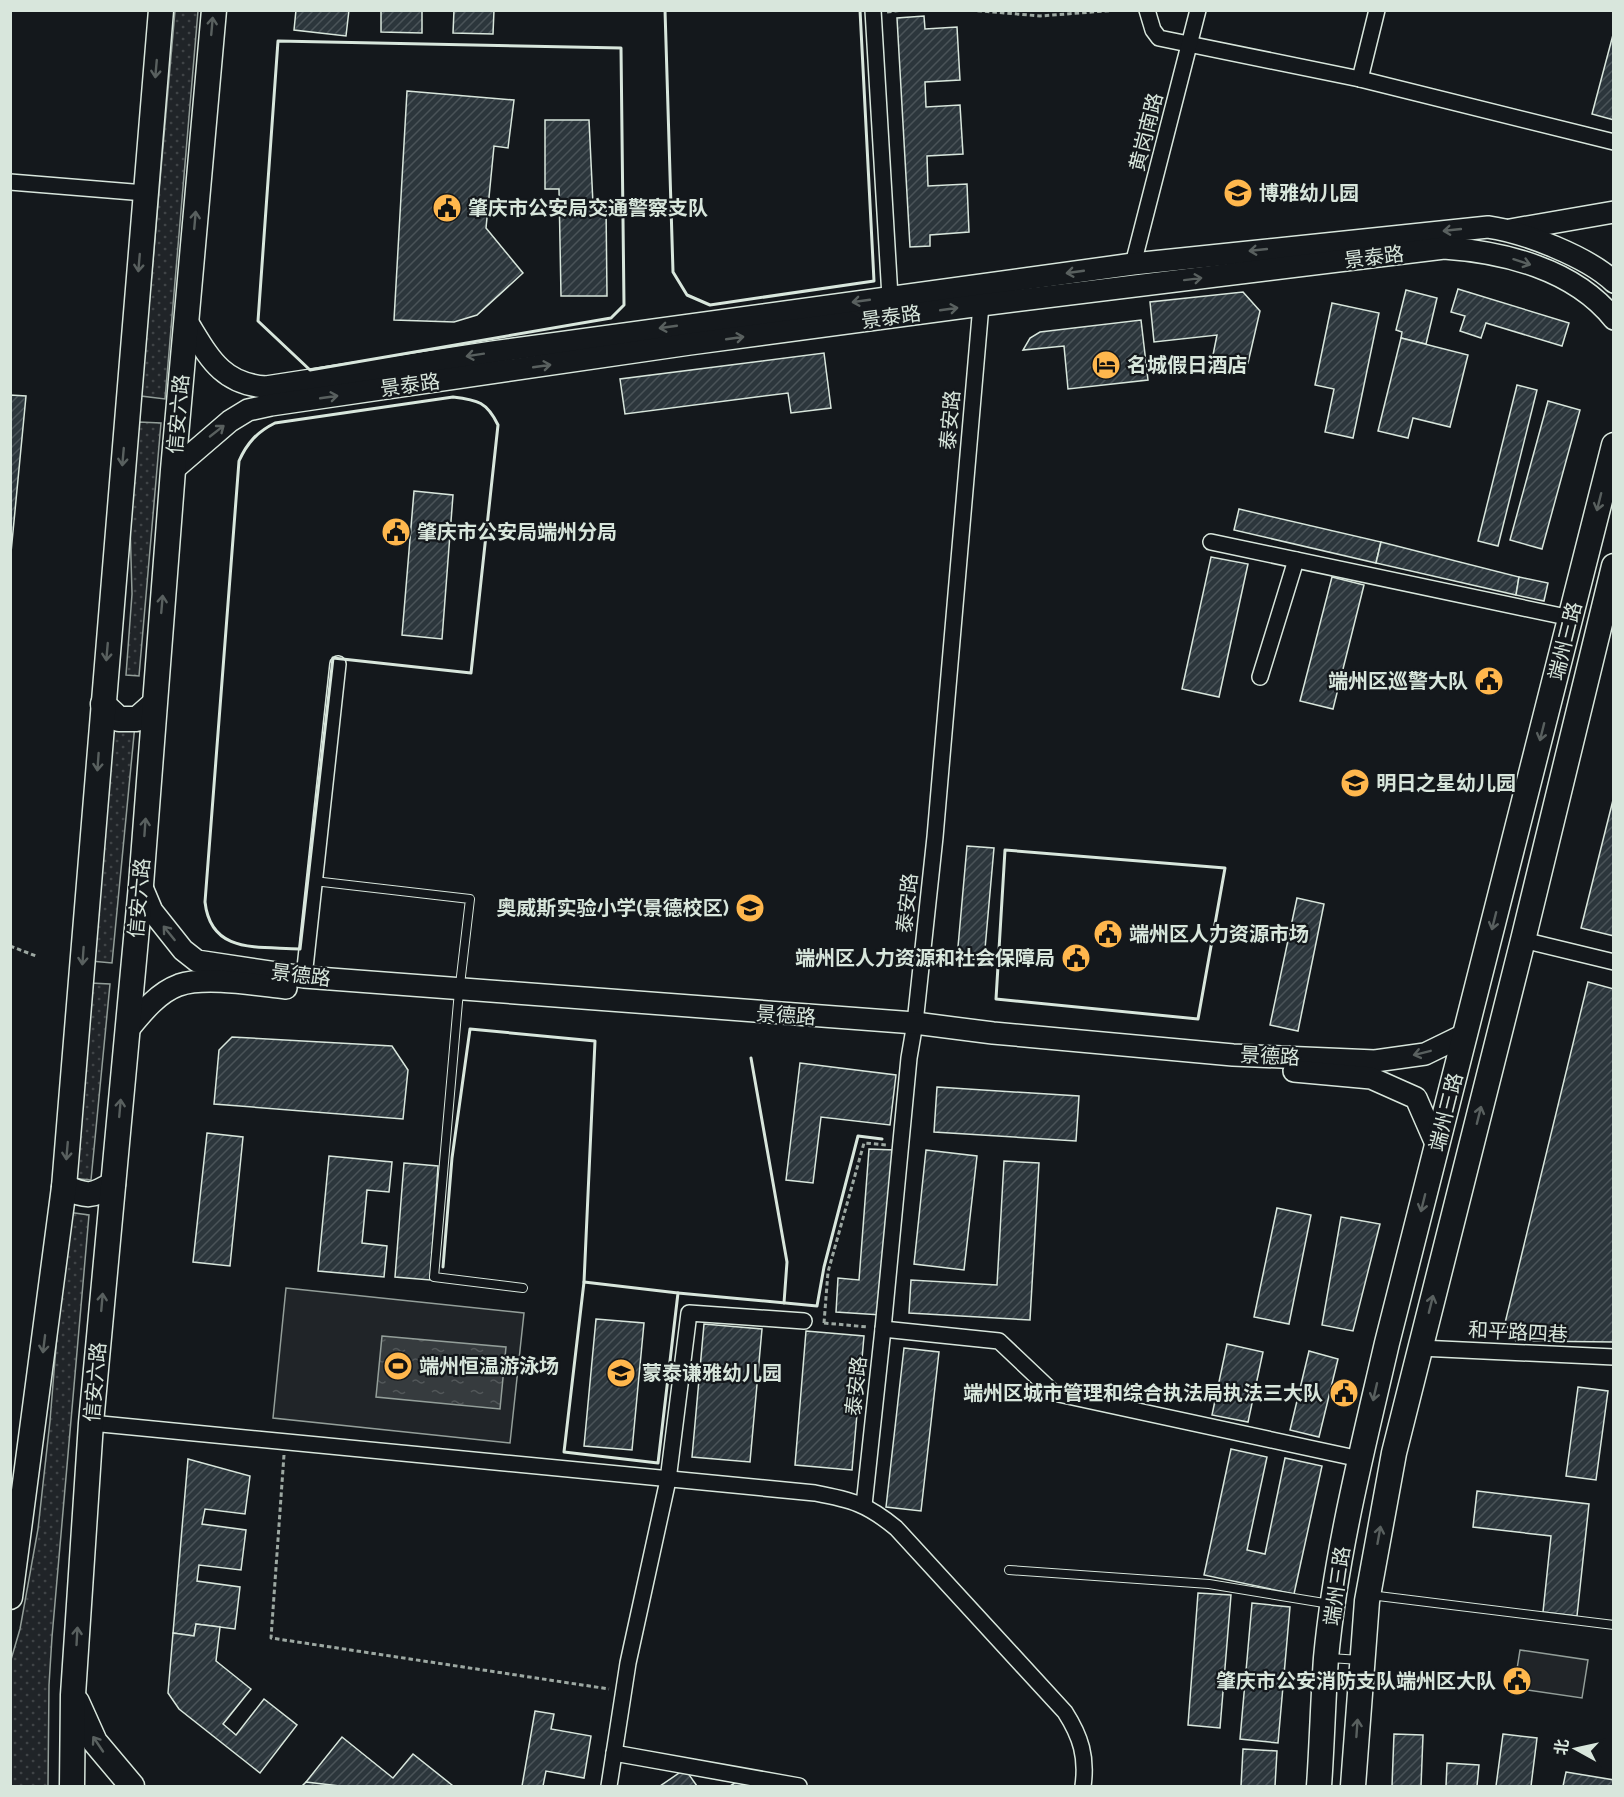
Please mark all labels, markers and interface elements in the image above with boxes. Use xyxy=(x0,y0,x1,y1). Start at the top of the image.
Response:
one-way arrow xyxy=(207,17,218,37)
one-way arrow xyxy=(150,58,161,78)
street label: 黄岗南路 xyxy=(1125,90,1167,174)
school or university icon: 博雅幼儿园 xyxy=(1222,177,1254,209)
place label: 博雅幼儿园 xyxy=(1259,181,1359,205)
public building icon: 肇庆市公安局交通警察支队 xyxy=(431,192,463,224)
place label: 肇庆市公安局交通警察支队 xyxy=(468,196,708,220)
one-way arrow xyxy=(190,211,201,231)
one-way arrow xyxy=(1442,225,1462,236)
street label: 景泰路 xyxy=(1343,241,1405,273)
one-way arrow xyxy=(1248,245,1268,256)
one-way arrow xyxy=(134,253,145,273)
one-way arrow xyxy=(1512,257,1531,268)
one-way arrow xyxy=(1066,266,1086,277)
one-way arrow xyxy=(1182,273,1202,284)
one-way arrow xyxy=(852,295,872,306)
street label: 景泰路 xyxy=(860,301,922,333)
one-way arrow xyxy=(939,304,959,315)
one-way arrow xyxy=(659,322,678,333)
one-way arrow xyxy=(725,332,745,343)
one-way arrow xyxy=(465,349,485,360)
hotel icon: 名城假日酒店 xyxy=(1090,349,1122,381)
place label: 名城假日酒店 xyxy=(1127,353,1247,377)
one-way arrow xyxy=(532,360,552,371)
street label: 景泰路 xyxy=(379,369,441,401)
street label: 信安六路 xyxy=(163,373,193,455)
street label: 泰安路 xyxy=(935,389,965,451)
one-way arrow xyxy=(318,391,338,402)
one-way arrow xyxy=(209,425,225,438)
one-way arrow xyxy=(117,447,128,467)
one-way arrow xyxy=(1593,492,1605,511)
public building icon: 肇庆市公安局端州分局 xyxy=(380,516,412,548)
place label: 肇庆市公安局端州分局 xyxy=(417,520,617,544)
one-way arrow xyxy=(157,594,168,614)
street label: 端州三路 xyxy=(1544,599,1586,683)
one-way arrow xyxy=(101,641,112,661)
public building icon: 端州区巡警大队 xyxy=(1473,665,1505,697)
place label: 端州区巡警大队 xyxy=(1328,669,1468,693)
one-way arrow xyxy=(1536,722,1547,741)
one-way arrow xyxy=(92,751,103,771)
school or university icon: 明日之星幼儿园 xyxy=(1339,767,1371,799)
place label: 明日之星幼儿园 xyxy=(1376,771,1516,795)
one-way arrow xyxy=(140,817,151,837)
street label: 信安六路 xyxy=(124,857,154,939)
street label: 泰安路 xyxy=(892,872,922,934)
school or university icon: 奥威斯实验小学(景德校区) xyxy=(734,892,766,924)
place label: 奥威斯实验小学(景德校区) xyxy=(497,896,729,920)
one-way arrow xyxy=(1488,911,1500,930)
public building icon: 端州区人力资源市场 xyxy=(1092,918,1124,950)
place label: 端州区人力资源市场 xyxy=(1129,922,1309,946)
one-way arrow xyxy=(162,926,176,941)
public building icon: 端州区人力资源和社会保障局 xyxy=(1060,942,1092,974)
one-way arrow xyxy=(78,946,89,966)
place label: 端州区人力资源和社会保障局 xyxy=(795,946,1055,970)
street label: 景德路 xyxy=(270,959,332,991)
street label: 景德路 xyxy=(755,1001,817,1029)
street label: 景德路 xyxy=(1239,1042,1301,1070)
one-way arrow xyxy=(1413,1048,1432,1059)
street label: 端州三路 xyxy=(1425,1070,1467,1154)
one-way arrow xyxy=(115,1098,126,1118)
one-way arrow xyxy=(1474,1105,1486,1124)
one-way arrow xyxy=(61,1140,72,1160)
one-way arrow xyxy=(1416,1193,1428,1212)
one-way arrow xyxy=(97,1292,108,1312)
one-way arrow xyxy=(1426,1294,1438,1313)
street label: 和平路四巷 xyxy=(1467,1317,1569,1347)
one-way arrow xyxy=(38,1334,49,1354)
street label: 信安六路 xyxy=(80,1341,110,1423)
sports icon: 端州恒温游泳场 xyxy=(382,1350,414,1382)
place label: 端州恒温游泳场 xyxy=(419,1354,559,1378)
street label: 泰安路 xyxy=(841,1355,871,1417)
school or university icon: 蒙泰谦雅幼儿园 xyxy=(605,1357,637,1389)
place label: 蒙泰谦雅幼儿园 xyxy=(642,1361,782,1385)
public building icon: 端州区城市管理和综合执法局执法三大队 xyxy=(1328,1377,1360,1409)
place label: 端州区城市管理和综合执法局执法三大队 xyxy=(963,1381,1323,1405)
one-way arrow xyxy=(1369,1382,1381,1401)
one-way arrow xyxy=(1374,1525,1385,1545)
street label: 端州三路 xyxy=(1320,1545,1354,1627)
one-way arrow xyxy=(71,1627,82,1647)
public building icon: 肇庆市公安消防支队端州区大队 xyxy=(1501,1665,1533,1697)
place label: 肇庆市公安消防支队端州区大队 xyxy=(1216,1669,1496,1693)
one-way arrow xyxy=(1352,1719,1363,1739)
north arrow xyxy=(1546,1719,1606,1779)
one-way arrow xyxy=(92,1736,104,1752)
text: 北 xyxy=(1551,1738,1572,1756)

